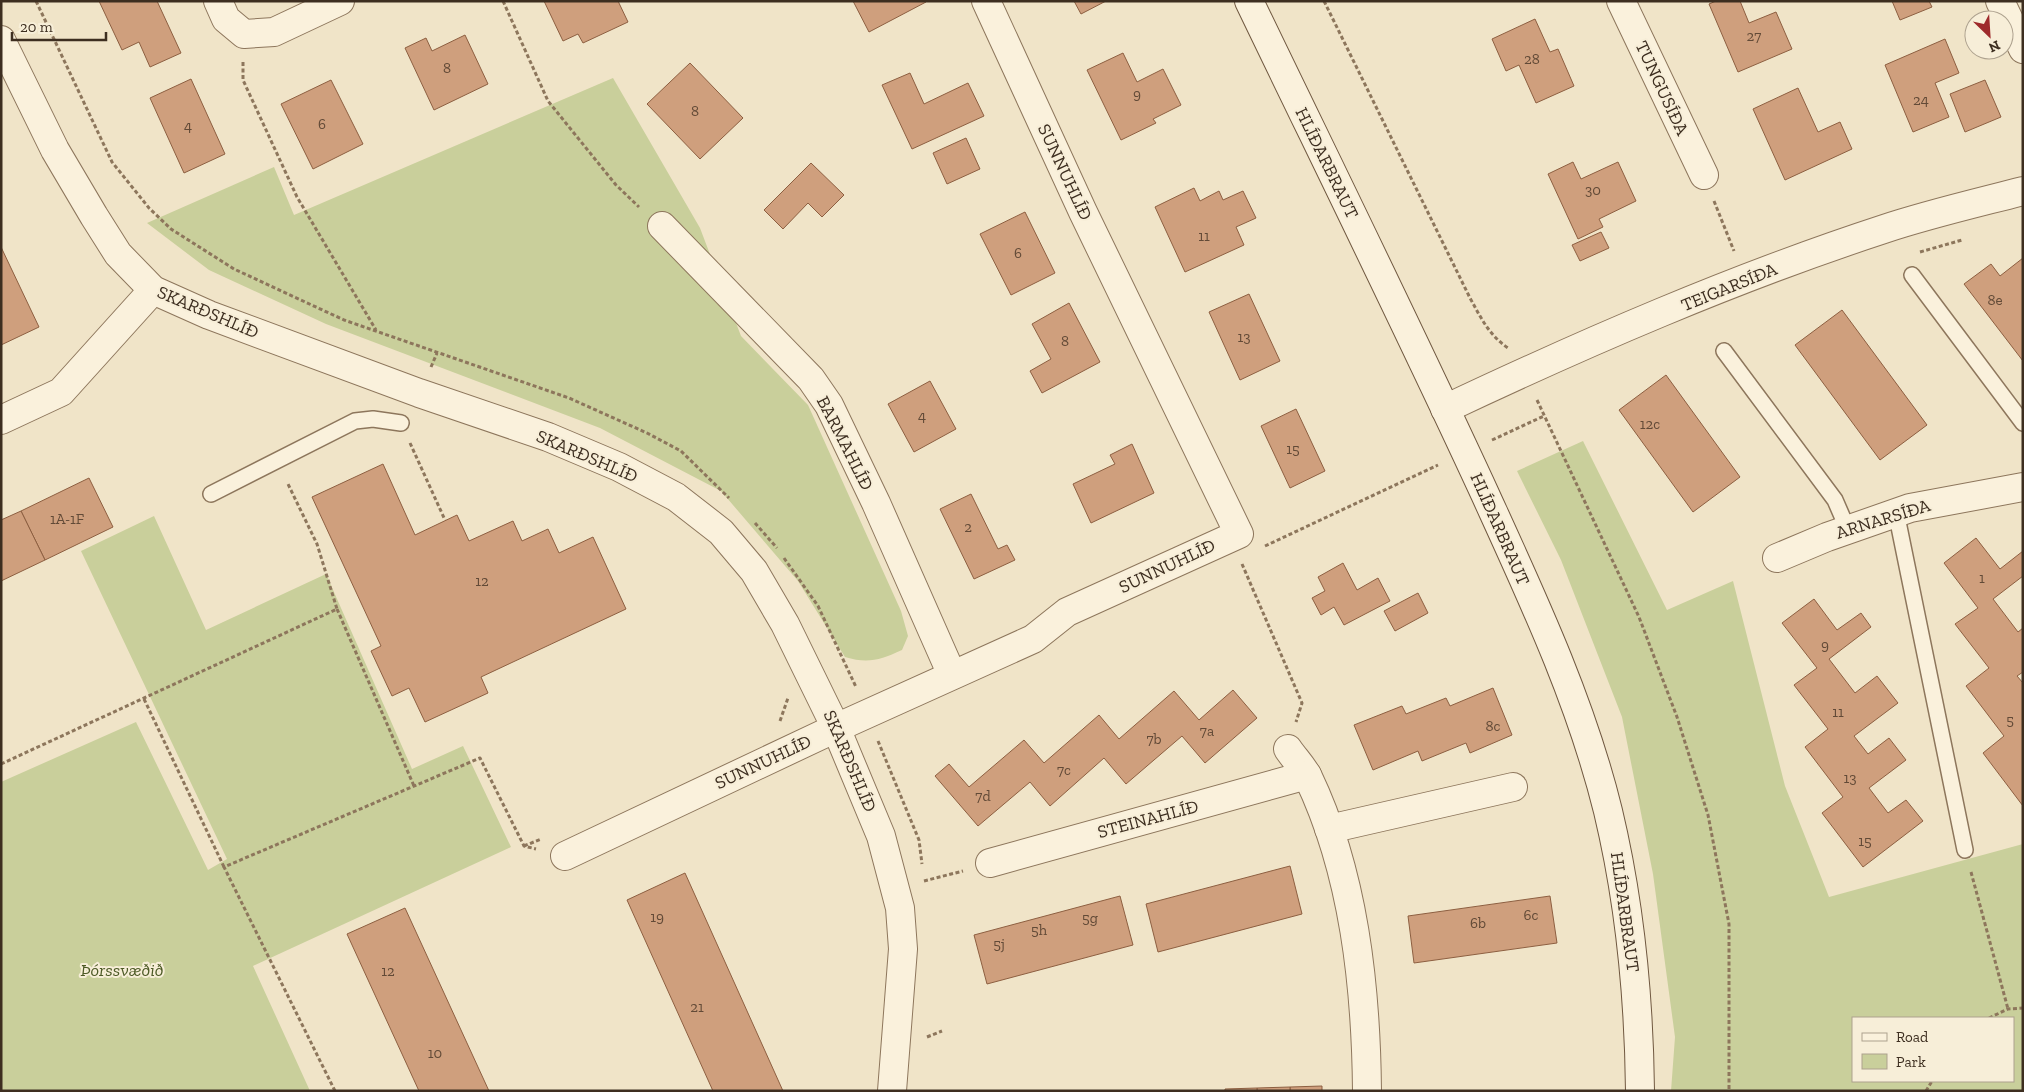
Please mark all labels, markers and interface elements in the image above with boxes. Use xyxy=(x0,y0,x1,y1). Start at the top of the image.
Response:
scale bar xyxy=(12,10,106,42)
north arrow xyxy=(1964,10,2014,60)
text: 20 m xyxy=(20,18,53,36)
house number: 27 xyxy=(1747,27,1761,45)
text: N xyxy=(1986,36,2003,56)
street label: TUNGUSÍÐA xyxy=(1631,37,1694,139)
house number: 28 xyxy=(1524,50,1540,68)
house number: 8 xyxy=(443,59,451,77)
house number: 9 xyxy=(1133,85,1141,103)
house number: 24 xyxy=(1913,91,1929,109)
house number: 8 xyxy=(691,102,699,120)
street label: HLÍÐARBRAUT xyxy=(1291,104,1363,222)
house number: 6 xyxy=(318,115,326,133)
house number: 4 xyxy=(184,117,192,135)
street label: SUNNUHLÍÐ xyxy=(1033,120,1097,224)
house number: 30 xyxy=(1585,181,1601,199)
house number: 11 xyxy=(1198,227,1210,245)
house number: 6 xyxy=(1014,244,1022,262)
street label: TEIGARSÍÐA xyxy=(1678,258,1781,316)
street label: SKARÐSHLÍÐ xyxy=(154,281,262,343)
house number: 8e xyxy=(1987,291,2003,309)
house number: 13 xyxy=(1237,328,1251,346)
house number: 8 xyxy=(1061,332,1069,350)
street label: BARMAHLÍÐ xyxy=(812,392,878,494)
house number: 4 xyxy=(918,407,926,425)
house number: 12c xyxy=(1640,415,1660,433)
street label: SKARÐSHLÍÐ xyxy=(533,425,641,487)
house number: 15 xyxy=(1286,440,1300,458)
street label: HLÍÐARBRAUT xyxy=(1465,469,1535,589)
street label: ARNARSÍÐA xyxy=(1833,494,1933,544)
house number: 1A-1F xyxy=(50,510,85,528)
house number: 2 xyxy=(964,518,972,536)
street label: SUNNUHLÍÐ xyxy=(1115,534,1219,598)
house number: 1 xyxy=(1979,569,1985,587)
house number: 12 xyxy=(475,572,489,590)
house number: 9 xyxy=(1821,636,1829,654)
house number: 11 xyxy=(1832,703,1844,721)
street label: SKARÐSHLÍÐ xyxy=(819,707,881,815)
house number: 5 xyxy=(2006,711,2014,729)
house number: 8c xyxy=(1485,717,1501,735)
house number: 7a xyxy=(1200,722,1214,740)
street label: SUNNUHLÍÐ xyxy=(711,730,815,794)
house number: 7b xyxy=(1146,730,1162,748)
house number: 7c xyxy=(1057,761,1071,779)
house number: 13 xyxy=(1843,769,1857,787)
house number: 7d xyxy=(975,787,991,805)
street label: STEINAHLÍÐ xyxy=(1095,795,1201,843)
house number: 15 xyxy=(1858,832,1872,850)
street label: HLÍÐARBRAUT xyxy=(1606,851,1644,973)
house number: 6c xyxy=(1524,906,1539,924)
house number: 19 xyxy=(650,908,664,926)
house number: 5g xyxy=(1082,909,1098,927)
house number: 6b xyxy=(1470,914,1486,932)
house number: 5h xyxy=(1031,921,1048,939)
house number: 5j xyxy=(993,935,1005,953)
park label: Þórssvæðið xyxy=(80,959,164,981)
house number: 12 xyxy=(381,962,395,980)
house number: 21 xyxy=(690,998,704,1016)
legend xyxy=(1852,1017,2014,1082)
text: Road xyxy=(1896,1028,1929,1046)
house number: 10 xyxy=(428,1044,442,1062)
text: Park xyxy=(1896,1053,1926,1071)

